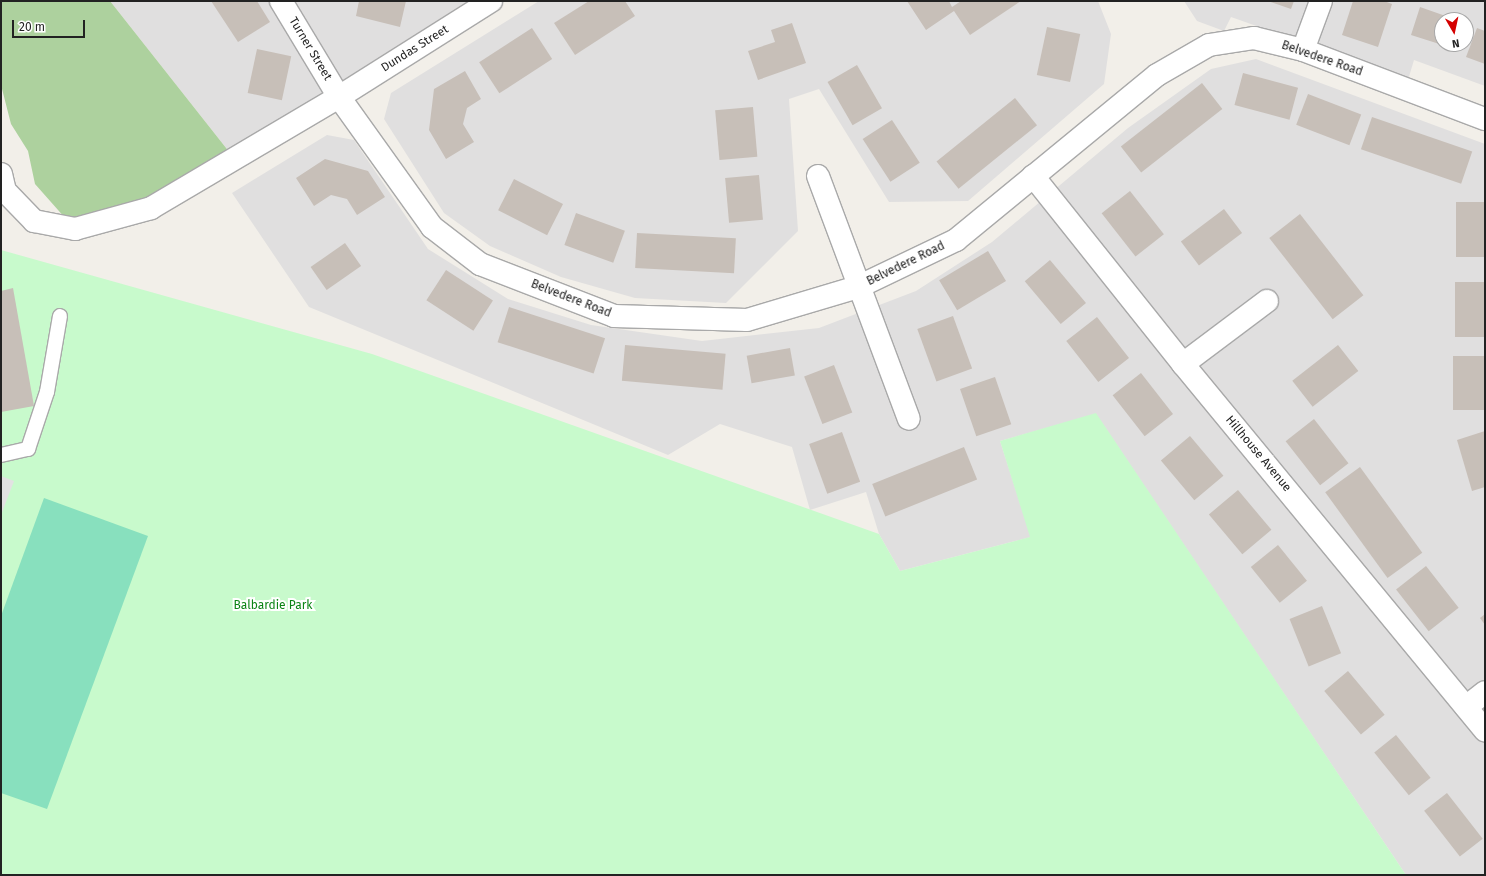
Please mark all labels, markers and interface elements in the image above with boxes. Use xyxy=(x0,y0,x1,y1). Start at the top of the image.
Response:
scale bar xyxy=(14,12,87,38)
north arrow xyxy=(1434,12,1474,52)
street label: Turner Street xyxy=(285,15,335,83)
text: 20 m xyxy=(19,20,45,34)
street label: Dundas Street xyxy=(379,23,451,75)
text: N xyxy=(1451,36,1460,50)
street label: Belvedere Road xyxy=(1279,38,1365,80)
street label: Belvedere Road xyxy=(865,239,947,289)
street label: Belvedere Road xyxy=(529,277,613,321)
street label: Hillhouse Avenue xyxy=(1222,413,1294,495)
park label: Balbardie Park xyxy=(234,599,312,613)

